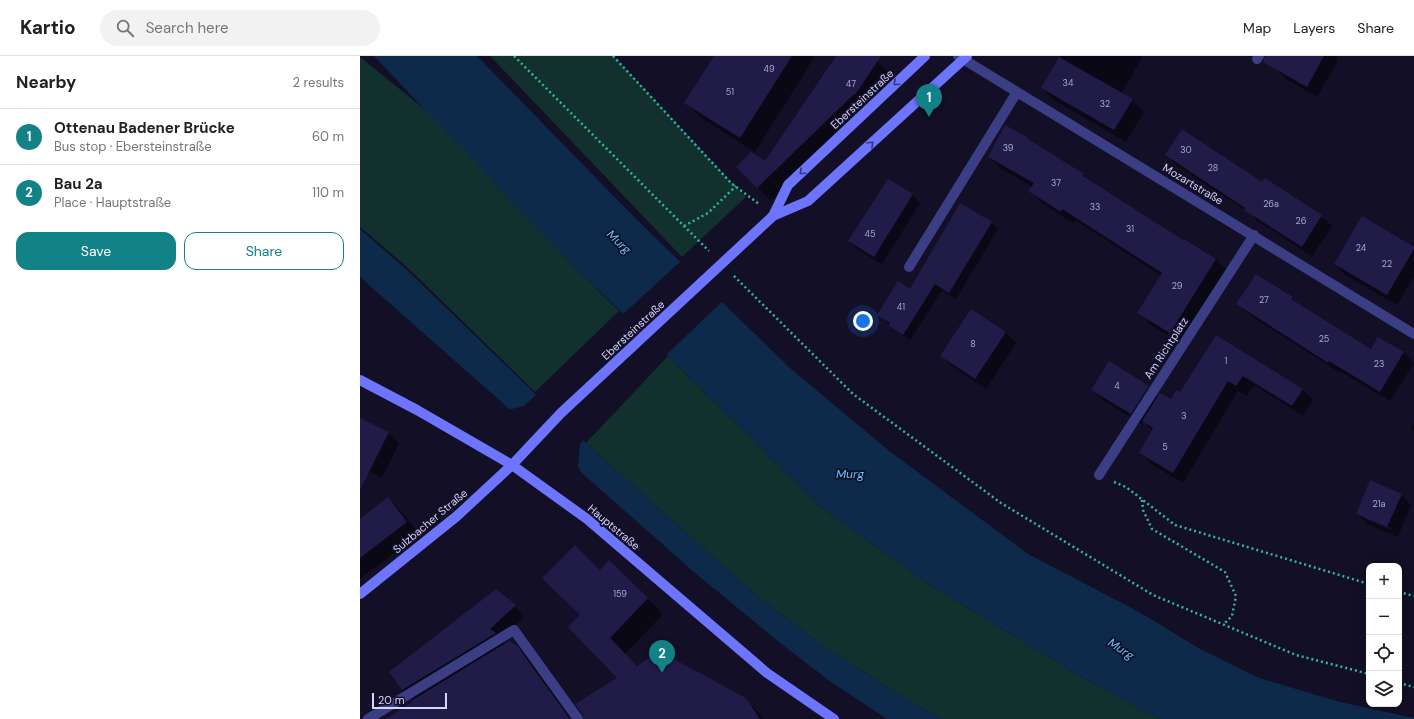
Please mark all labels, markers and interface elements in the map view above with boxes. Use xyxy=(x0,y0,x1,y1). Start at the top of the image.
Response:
search box xyxy=(100,10,380,46)
text: Kartio xyxy=(20,15,76,40)
icon: search xyxy=(114,17,136,39)
text: Search here xyxy=(146,18,228,38)
text: Map xyxy=(1243,19,1271,37)
text: Layers xyxy=(1293,19,1335,37)
text: Share xyxy=(1357,19,1394,37)
house number: 49 xyxy=(763,63,775,75)
street label: Ebersteinstraße xyxy=(828,66,896,132)
text: Nearby xyxy=(16,71,76,93)
text: 2 results xyxy=(293,74,344,91)
house number: 34 xyxy=(1063,77,1074,89)
house number: 47 xyxy=(846,78,856,90)
one-way arrow xyxy=(893,78,901,86)
pin: 1 xyxy=(916,84,942,117)
house number: 51 xyxy=(726,86,734,98)
house number: 32 xyxy=(1100,98,1110,110)
text: Ottenau Badener Brücke xyxy=(54,118,235,138)
text: 1 xyxy=(27,128,31,145)
text: 60 m xyxy=(312,128,344,145)
text: Bus stop · Ebersteinstraße xyxy=(54,138,212,155)
one-way arrow xyxy=(866,141,874,149)
house number: 39 xyxy=(1003,142,1014,154)
house number: 30 xyxy=(1180,144,1192,156)
street label: Mozartstraße xyxy=(1160,160,1226,208)
house number: 28 xyxy=(1208,162,1218,174)
one-way arrow xyxy=(799,167,807,175)
text: Bau 2a xyxy=(54,174,103,194)
house number: 37 xyxy=(1051,177,1061,189)
text: 2 xyxy=(25,184,33,201)
text: 110 m xyxy=(312,184,344,201)
text: Place · Hauptstraße xyxy=(54,194,171,211)
house number: 26a xyxy=(1263,198,1279,210)
house number: 33 xyxy=(1090,201,1100,213)
house number: 26 xyxy=(1296,215,1307,227)
house number: 31 xyxy=(1126,223,1134,235)
water label: Murg xyxy=(603,226,635,258)
house number: 45 xyxy=(865,228,875,240)
button: Save xyxy=(16,232,176,270)
button: Share xyxy=(184,232,344,270)
house number: 24 xyxy=(1356,242,1367,254)
house number: 22 xyxy=(1382,258,1392,270)
house number: 29 xyxy=(1172,280,1183,292)
house number: 27 xyxy=(1259,294,1269,306)
street label: Ebersteinstraße xyxy=(599,297,667,363)
house number: 41 xyxy=(897,301,905,313)
your location xyxy=(853,311,873,331)
street label: Am Richtplatz xyxy=(1141,315,1191,381)
house number: 25 xyxy=(1319,333,1329,345)
house number: 8 xyxy=(970,338,976,350)
house number: 1 xyxy=(1225,355,1228,367)
house number: 23 xyxy=(1374,358,1384,370)
house number: 4 xyxy=(1114,380,1120,392)
house number: 3 xyxy=(1181,410,1187,422)
house number: 5 xyxy=(1162,441,1168,453)
water label: Murg xyxy=(836,466,864,482)
street label: Sulzbacher Straße xyxy=(390,486,470,556)
house number: 21a xyxy=(1373,498,1386,510)
street label: Hauptstraße xyxy=(585,501,643,553)
map controls xyxy=(1366,563,1402,707)
button: + xyxy=(1366,563,1402,599)
house number: 159 xyxy=(613,588,627,600)
button: − xyxy=(1366,599,1402,635)
water label: Murg xyxy=(1105,635,1137,664)
button: locate xyxy=(1366,635,1402,671)
pin: 2 xyxy=(649,640,675,673)
button: layers xyxy=(1366,671,1402,707)
scale bar xyxy=(372,691,447,710)
text: 20 m xyxy=(378,693,404,707)

